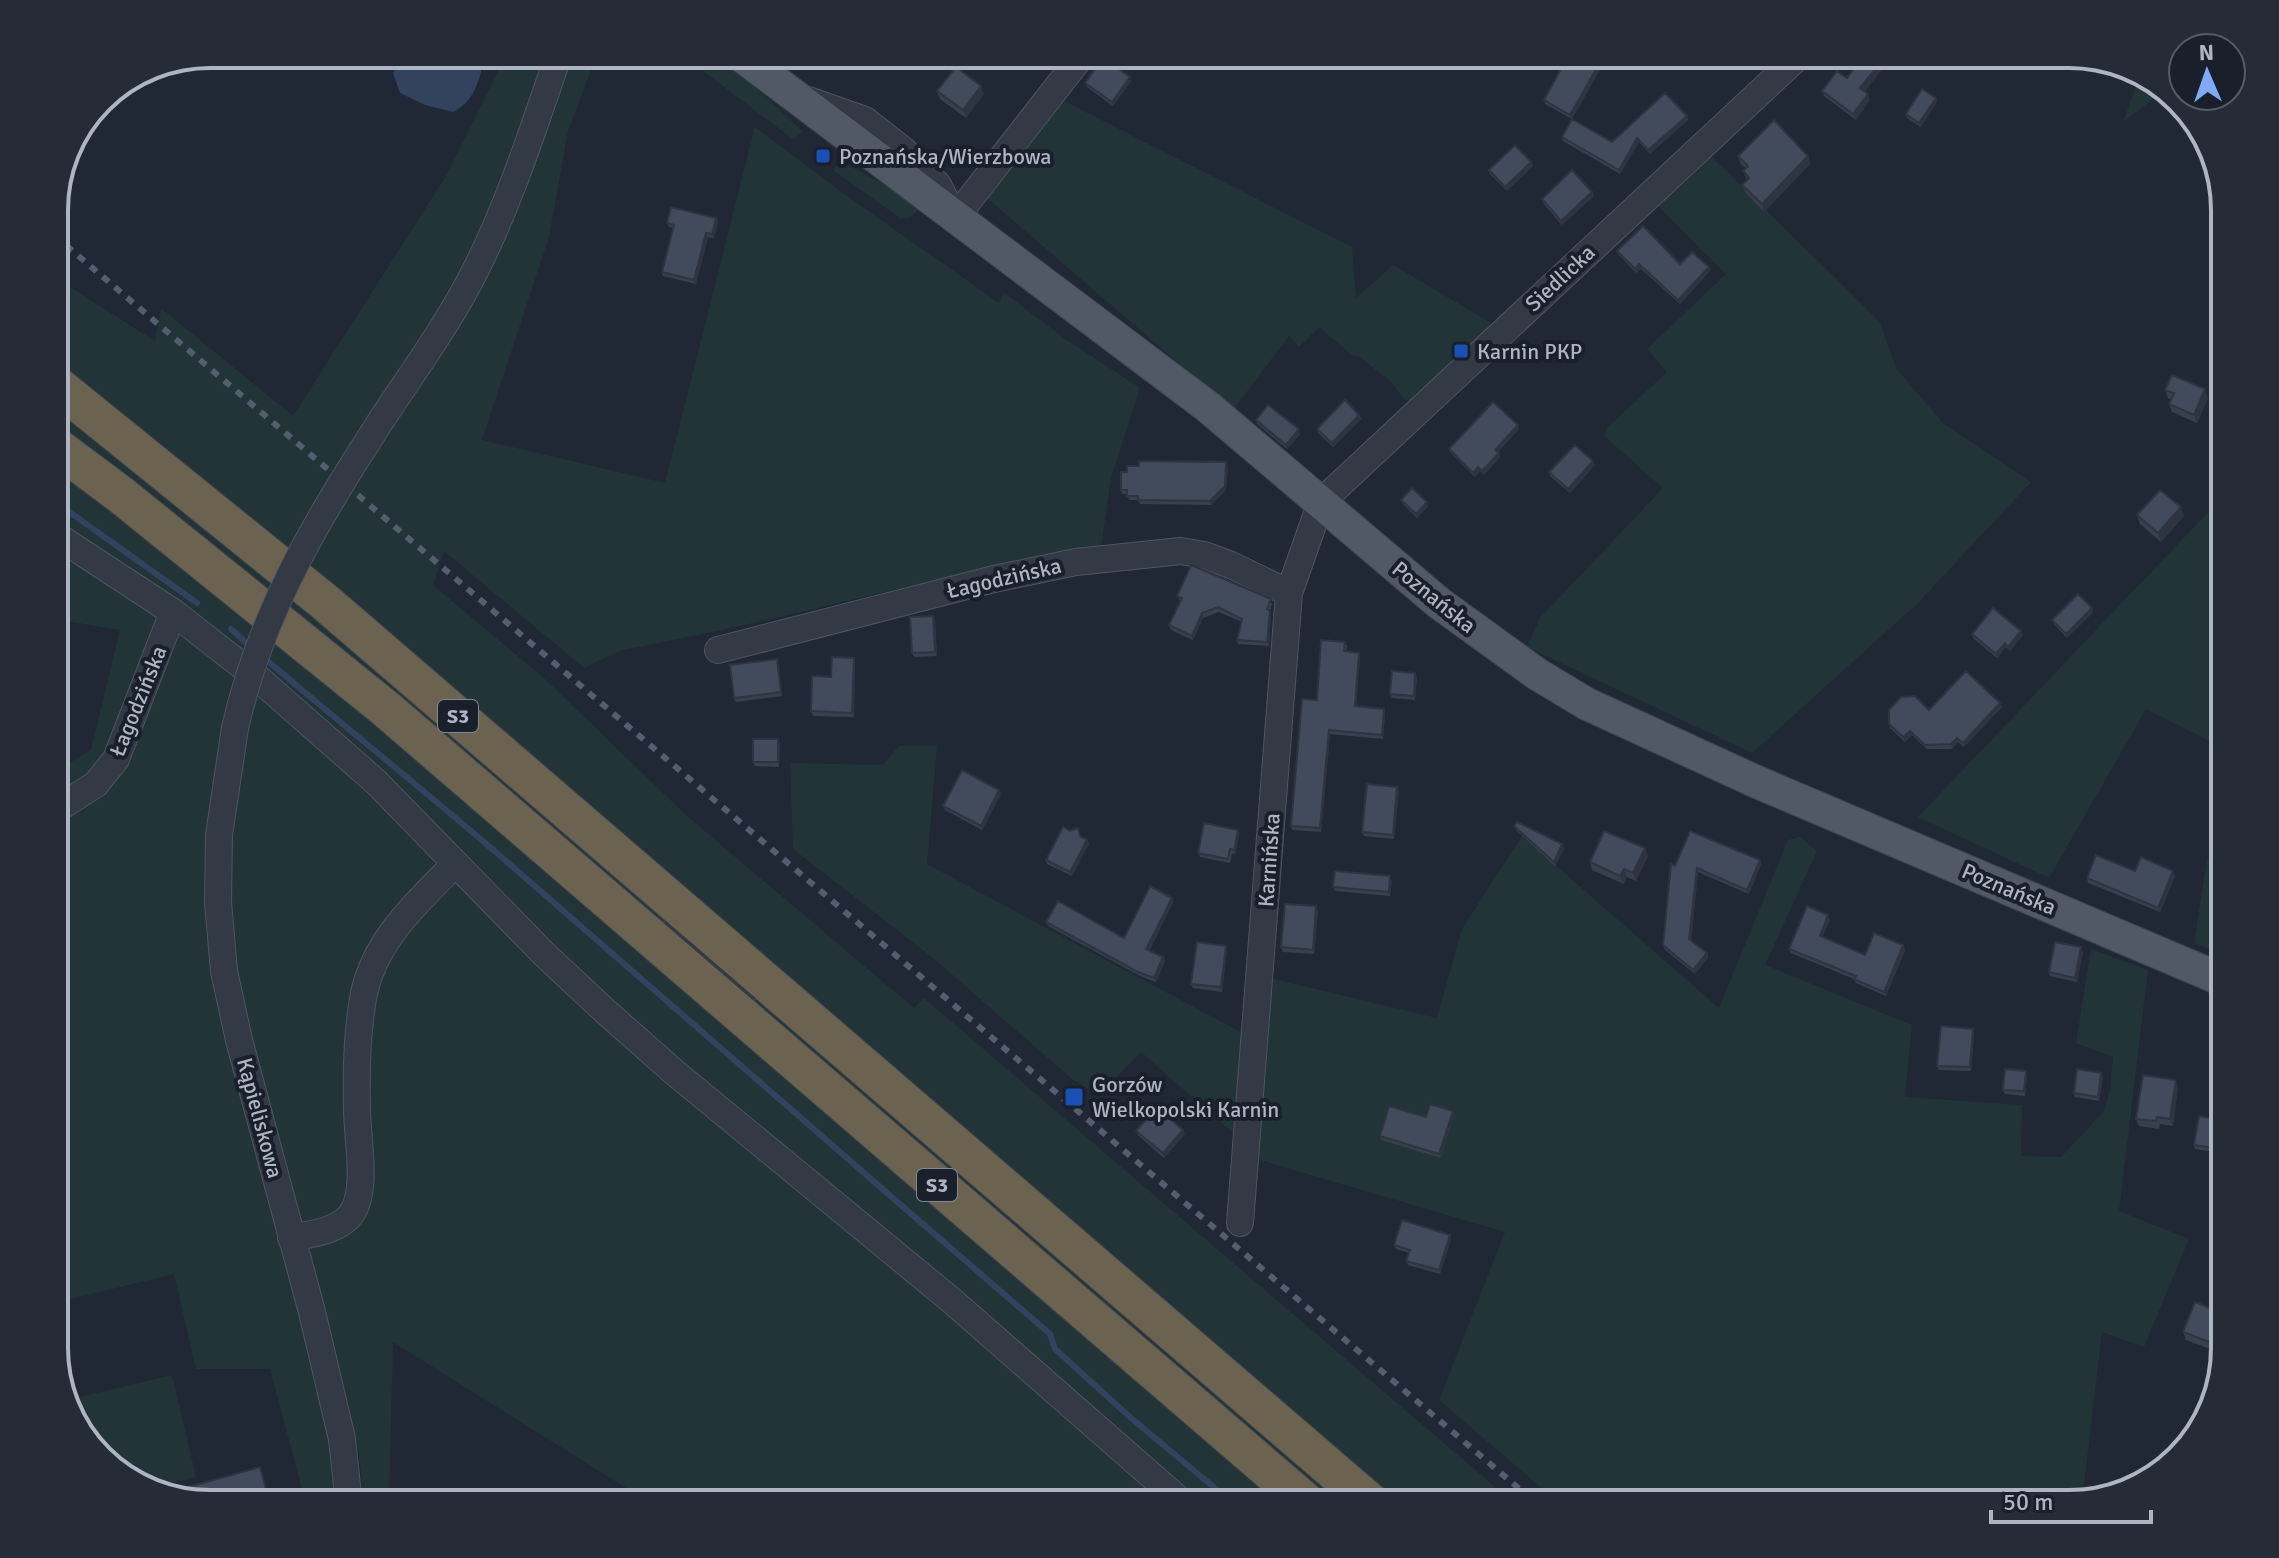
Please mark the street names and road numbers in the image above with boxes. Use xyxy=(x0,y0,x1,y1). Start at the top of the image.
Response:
street label: Siedlicka xyxy=(1519,239,1601,317)
street label: Łagodzińska xyxy=(944,552,1064,604)
street label: Poznańska xyxy=(1387,555,1481,639)
street label: Łagodzińska xyxy=(104,642,172,760)
road number: S3 xyxy=(438,700,478,732)
street label: Karnińska xyxy=(1252,812,1286,908)
street label: Poznańska xyxy=(1958,857,2060,921)
street label: Kąpieliskowa xyxy=(231,1055,289,1181)
road number: S3 xyxy=(917,1169,957,1201)

